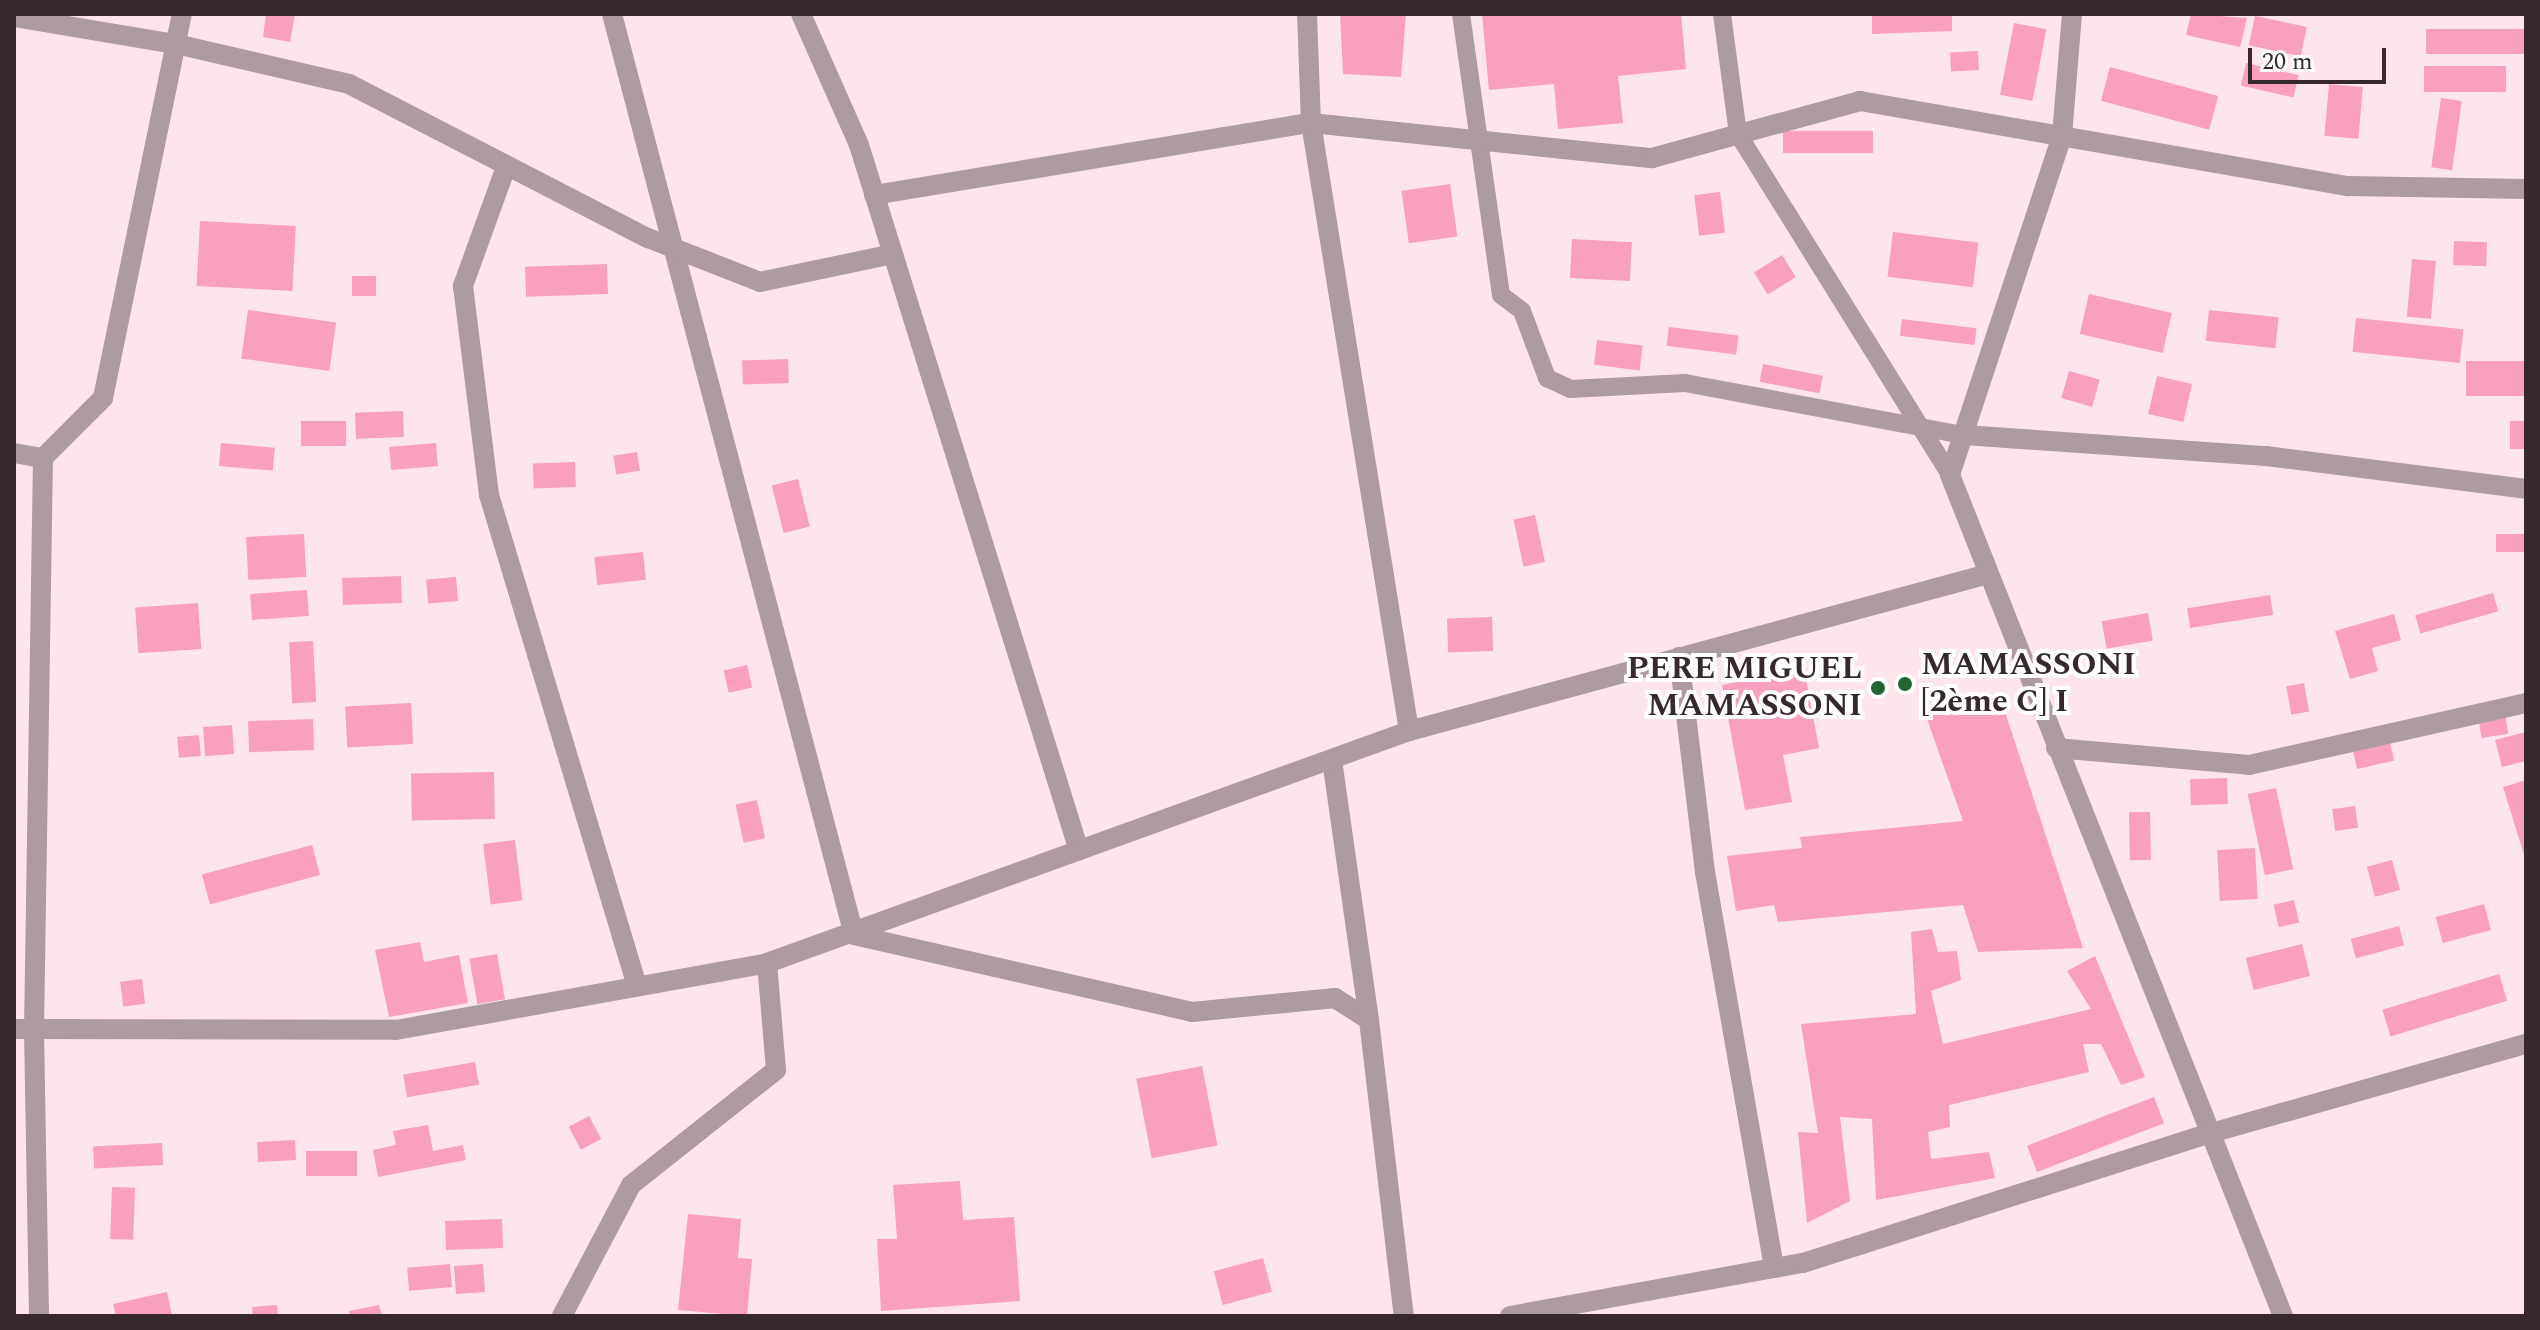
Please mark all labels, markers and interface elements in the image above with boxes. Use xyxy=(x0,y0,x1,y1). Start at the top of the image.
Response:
scale bar xyxy=(2252,32,2390,82)
text: 20 m xyxy=(2262,44,2313,80)
place label: MAMASSONI [2ème C] I xyxy=(1921,647,2136,722)
place label: PERE MIGUEL MAMASSONI xyxy=(1627,651,1862,726)
marker: MAMASSONI [2ème C] I xyxy=(1896,675,1914,693)
marker: PERE MIGUEL MAMASSONI xyxy=(1869,679,1887,697)

